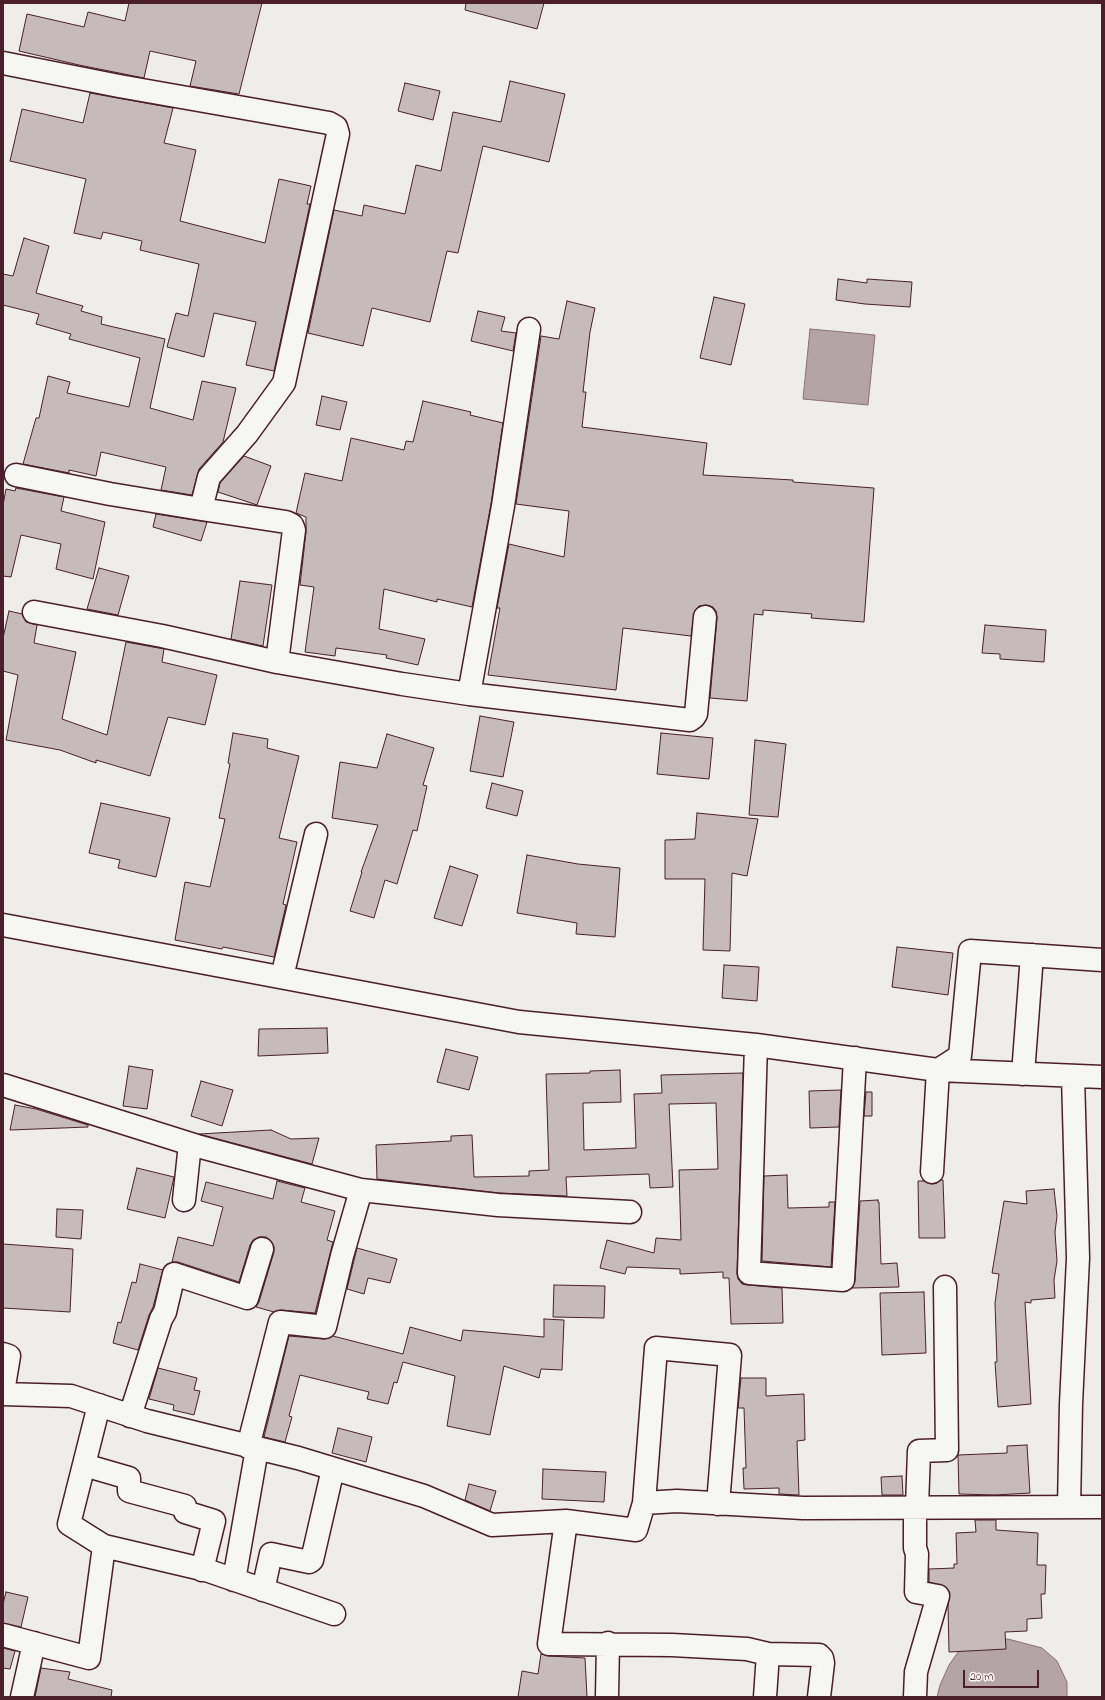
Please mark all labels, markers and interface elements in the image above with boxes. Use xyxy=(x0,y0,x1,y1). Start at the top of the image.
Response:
scale bar xyxy=(965,1662,1041,1688)
text: 20 m xyxy=(970,1668,993,1686)

